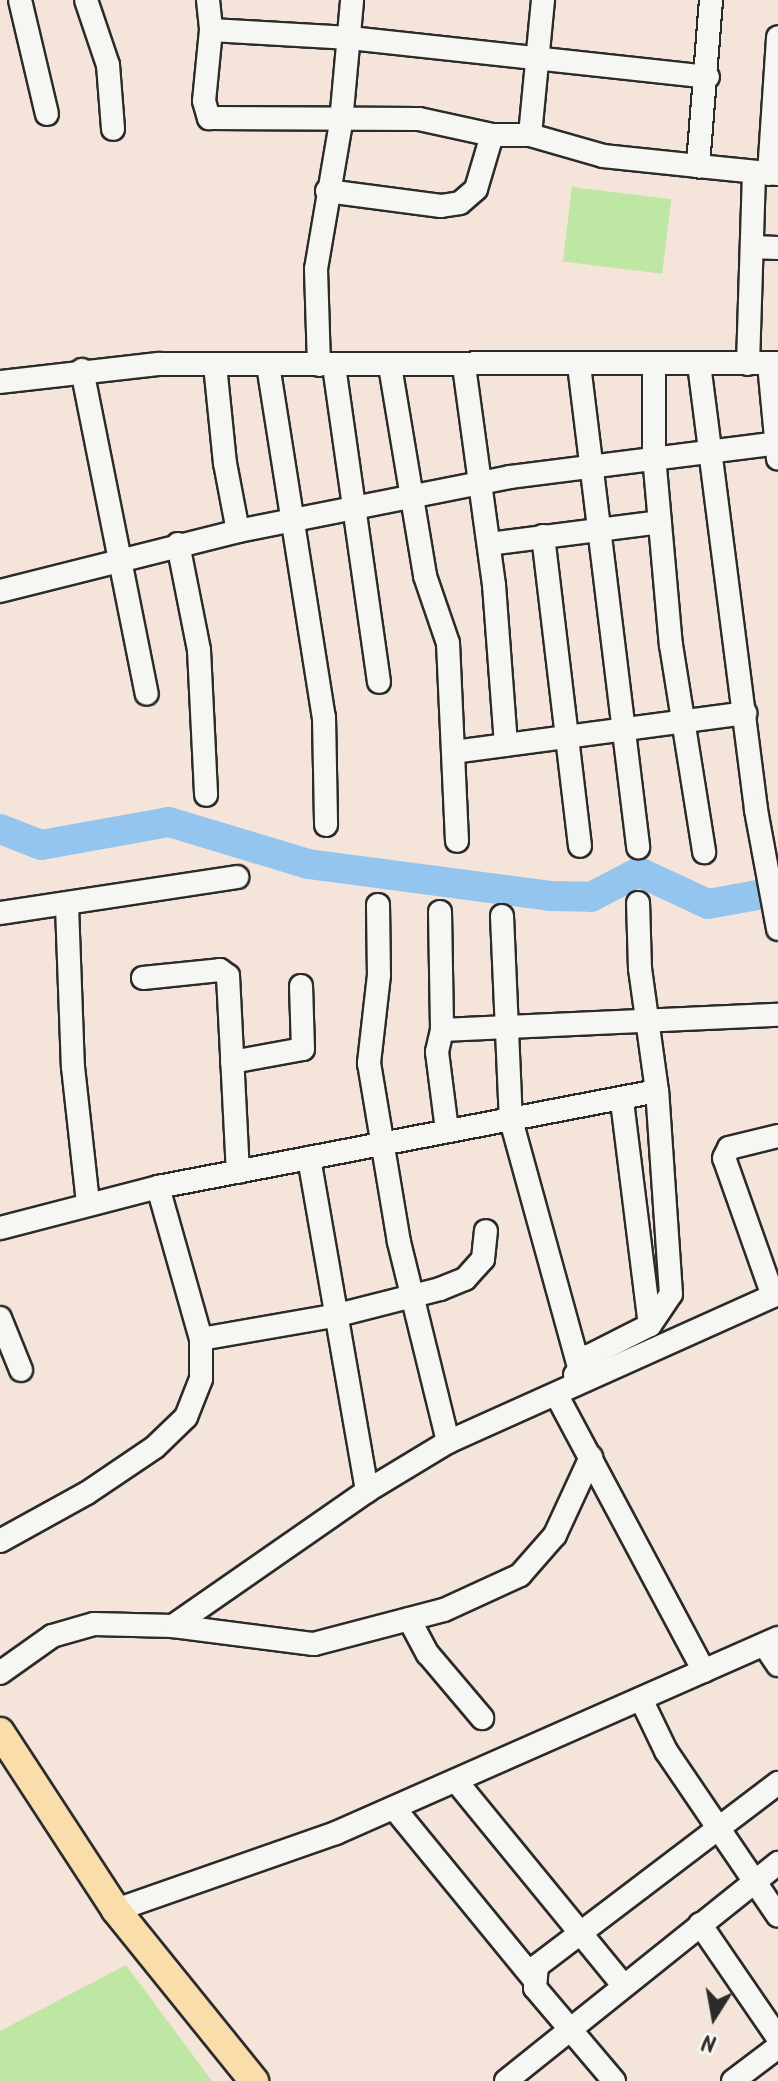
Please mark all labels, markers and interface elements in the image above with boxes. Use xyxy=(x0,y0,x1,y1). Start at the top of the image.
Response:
north arrow xyxy=(674,1977,754,2057)
text: N xyxy=(699,2023,719,2060)

